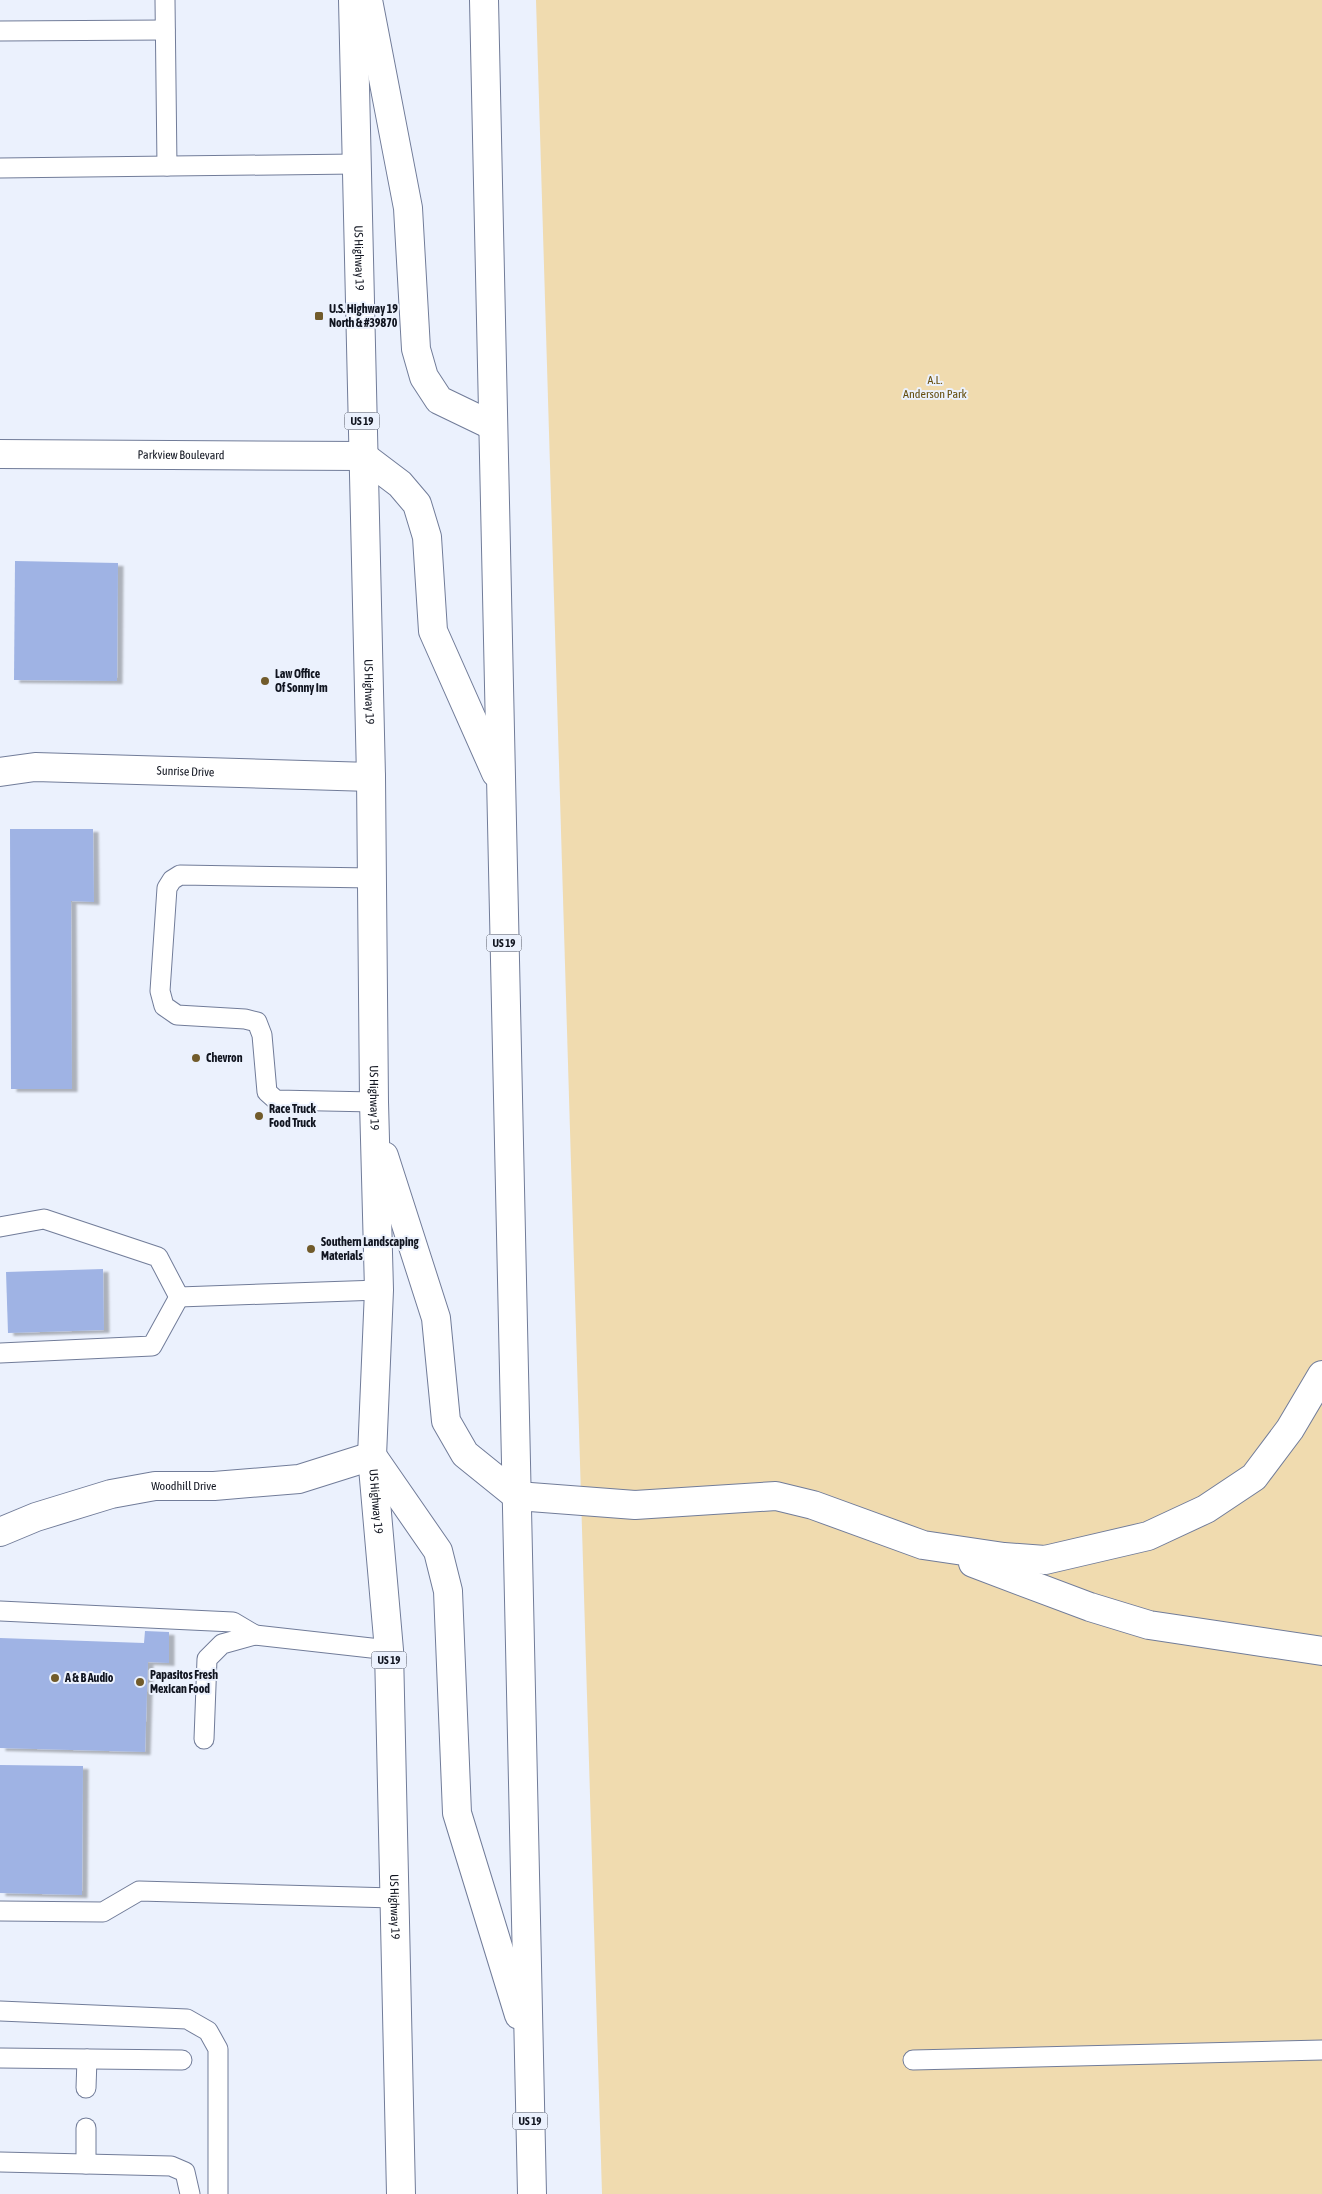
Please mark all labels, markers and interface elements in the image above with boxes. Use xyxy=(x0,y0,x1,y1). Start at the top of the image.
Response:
street label: US Highway 19 xyxy=(351,225,367,291)
place label: U.S. Highway 19 North & #39870 xyxy=(329,302,398,330)
marker: U.S. Highway 19 North & #39870 xyxy=(313,310,325,322)
park label: A.L. Anderson Park xyxy=(903,373,968,401)
road number: US 19 xyxy=(344,412,380,430)
street label: Parkview Boulevard xyxy=(137,448,225,462)
street label: US Highway 19 xyxy=(361,659,377,725)
place label: Law Office Of Sonny Im xyxy=(275,667,328,695)
marker: Law Office Of Sonny Im xyxy=(259,675,271,687)
street label: Sunrise Drive xyxy=(157,764,215,779)
road number: US 19 xyxy=(486,934,522,951)
place label: Chevron xyxy=(206,1051,243,1065)
marker: Chevron xyxy=(190,1052,202,1064)
street label: US Highway 19 xyxy=(367,1065,382,1131)
place label: Race Truck Food Truck xyxy=(269,1102,317,1130)
marker: Race Truck Food Truck xyxy=(253,1110,265,1122)
place label: Southern Landscaping Materials xyxy=(321,1235,419,1263)
marker: Southern Landscaping Materials xyxy=(305,1243,317,1255)
street label: US Highway 19 xyxy=(366,1468,386,1535)
street label: Woodhill Drive xyxy=(151,1479,216,1493)
road number: US 19 xyxy=(372,1652,406,1668)
place label: Papasitos Fresh Mexican Food xyxy=(150,1668,218,1696)
place label: A & B Audio xyxy=(64,1671,114,1685)
marker: A & B Audio xyxy=(49,1672,61,1684)
marker: Papasitos Fresh Mexican Food xyxy=(134,1676,146,1688)
street label: US Highway 19 xyxy=(387,1874,402,1940)
road number: US 19 xyxy=(512,2112,548,2130)

